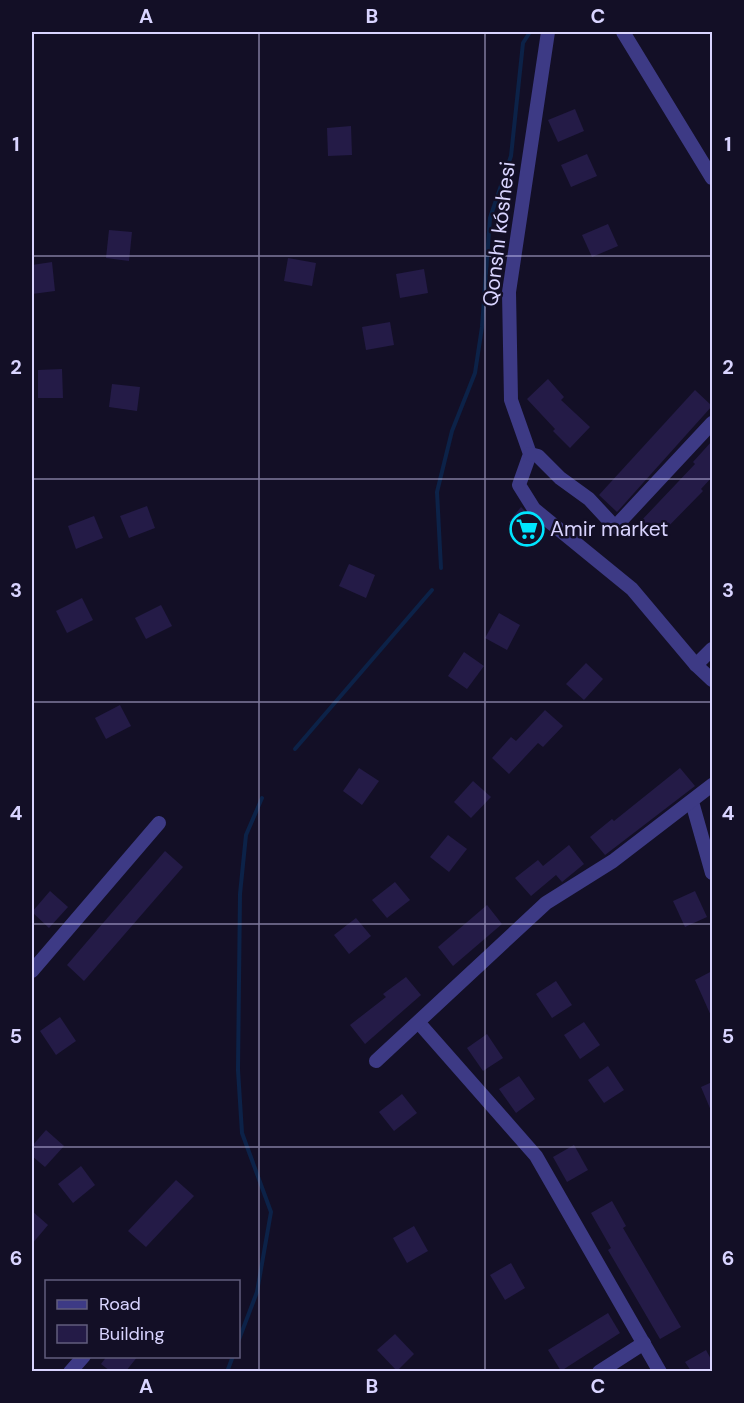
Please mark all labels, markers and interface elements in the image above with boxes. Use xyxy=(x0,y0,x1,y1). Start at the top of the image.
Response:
text: A xyxy=(139,3,153,29)
text: B xyxy=(366,3,378,29)
text: C xyxy=(591,3,605,29)
text: 1 xyxy=(12,131,20,157)
text: 1 xyxy=(724,131,732,157)
street label: Qonshı kóshesi xyxy=(476,160,522,308)
text: 2 xyxy=(10,354,22,380)
text: 2 xyxy=(722,354,734,380)
supermarket icon: Amir market xyxy=(509,511,545,547)
place label: Amir market xyxy=(550,515,669,543)
text: 3 xyxy=(10,577,22,603)
text: 3 xyxy=(722,577,734,603)
text: 4 xyxy=(10,800,23,826)
text: 4 xyxy=(722,800,735,826)
text: 5 xyxy=(10,1023,22,1049)
text: 5 xyxy=(722,1023,734,1049)
text: 6 xyxy=(10,1245,22,1271)
text: 6 xyxy=(722,1245,734,1271)
legend xyxy=(45,1280,240,1358)
text: Road xyxy=(99,1292,141,1316)
text: Building xyxy=(99,1322,164,1346)
text: A xyxy=(139,1373,153,1399)
text: B xyxy=(366,1373,378,1399)
text: C xyxy=(591,1373,605,1399)

